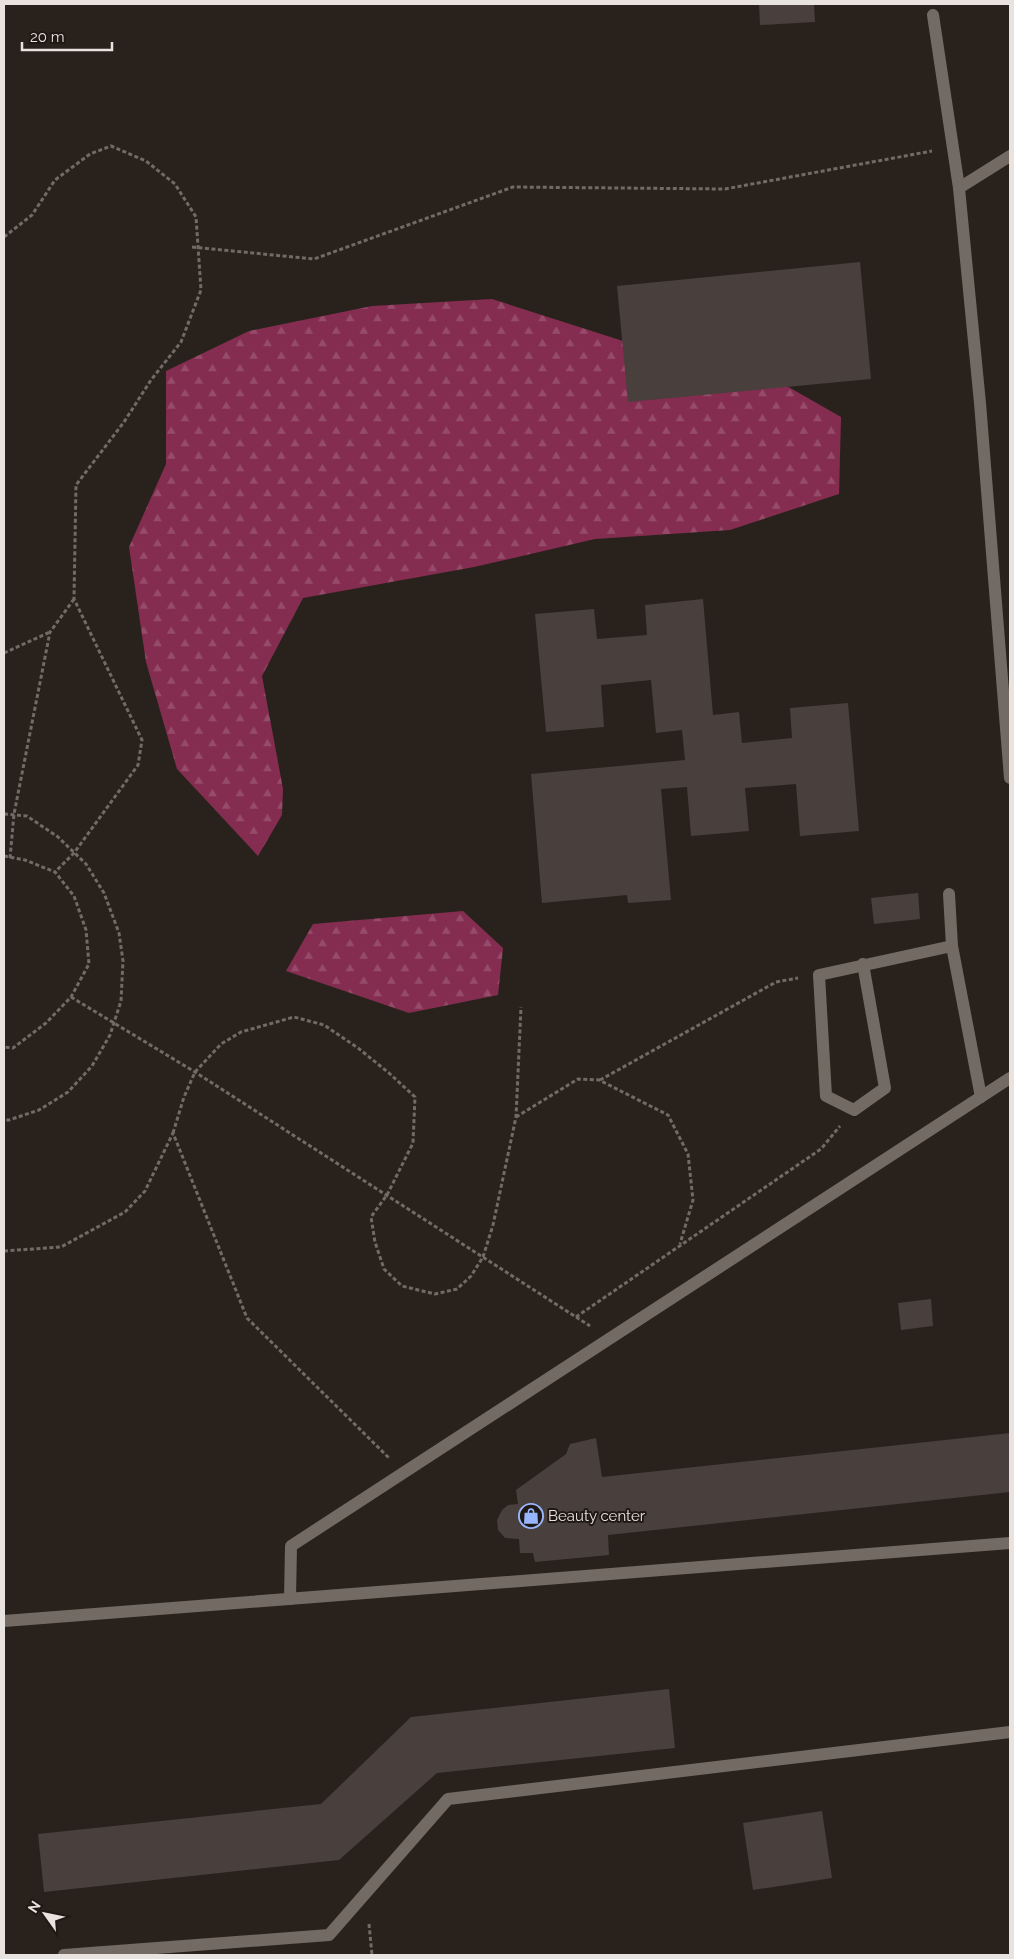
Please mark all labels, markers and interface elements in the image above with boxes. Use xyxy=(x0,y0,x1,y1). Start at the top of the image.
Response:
scale bar xyxy=(22,20,112,52)
text: 20 m xyxy=(30,28,65,46)
shop icon: Beauty center xyxy=(518,1503,544,1529)
place label: Beauty center xyxy=(548,1507,646,1525)
north arrow xyxy=(20,1889,70,1939)
text: N xyxy=(24,1898,44,1916)

